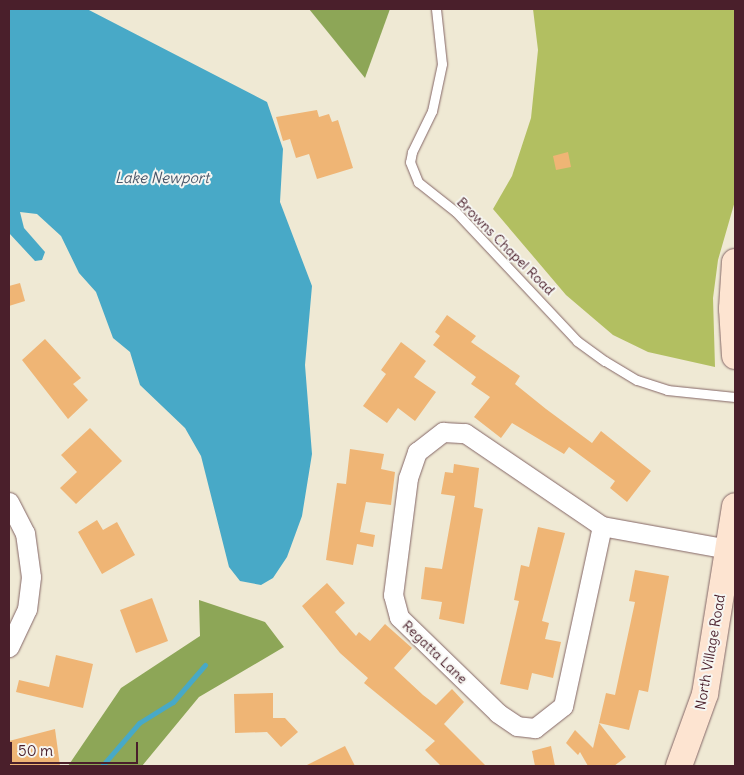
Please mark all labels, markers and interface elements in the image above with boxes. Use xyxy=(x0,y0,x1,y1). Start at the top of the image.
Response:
water label: Lake Newport xyxy=(115,169,209,187)
street label: Browns Chapel Road xyxy=(454,194,558,298)
street label: North Village Road xyxy=(692,593,728,711)
street label: Regatta Lane xyxy=(399,617,471,687)
scale bar xyxy=(12,732,140,764)
text: 50 m xyxy=(18,741,53,760)

